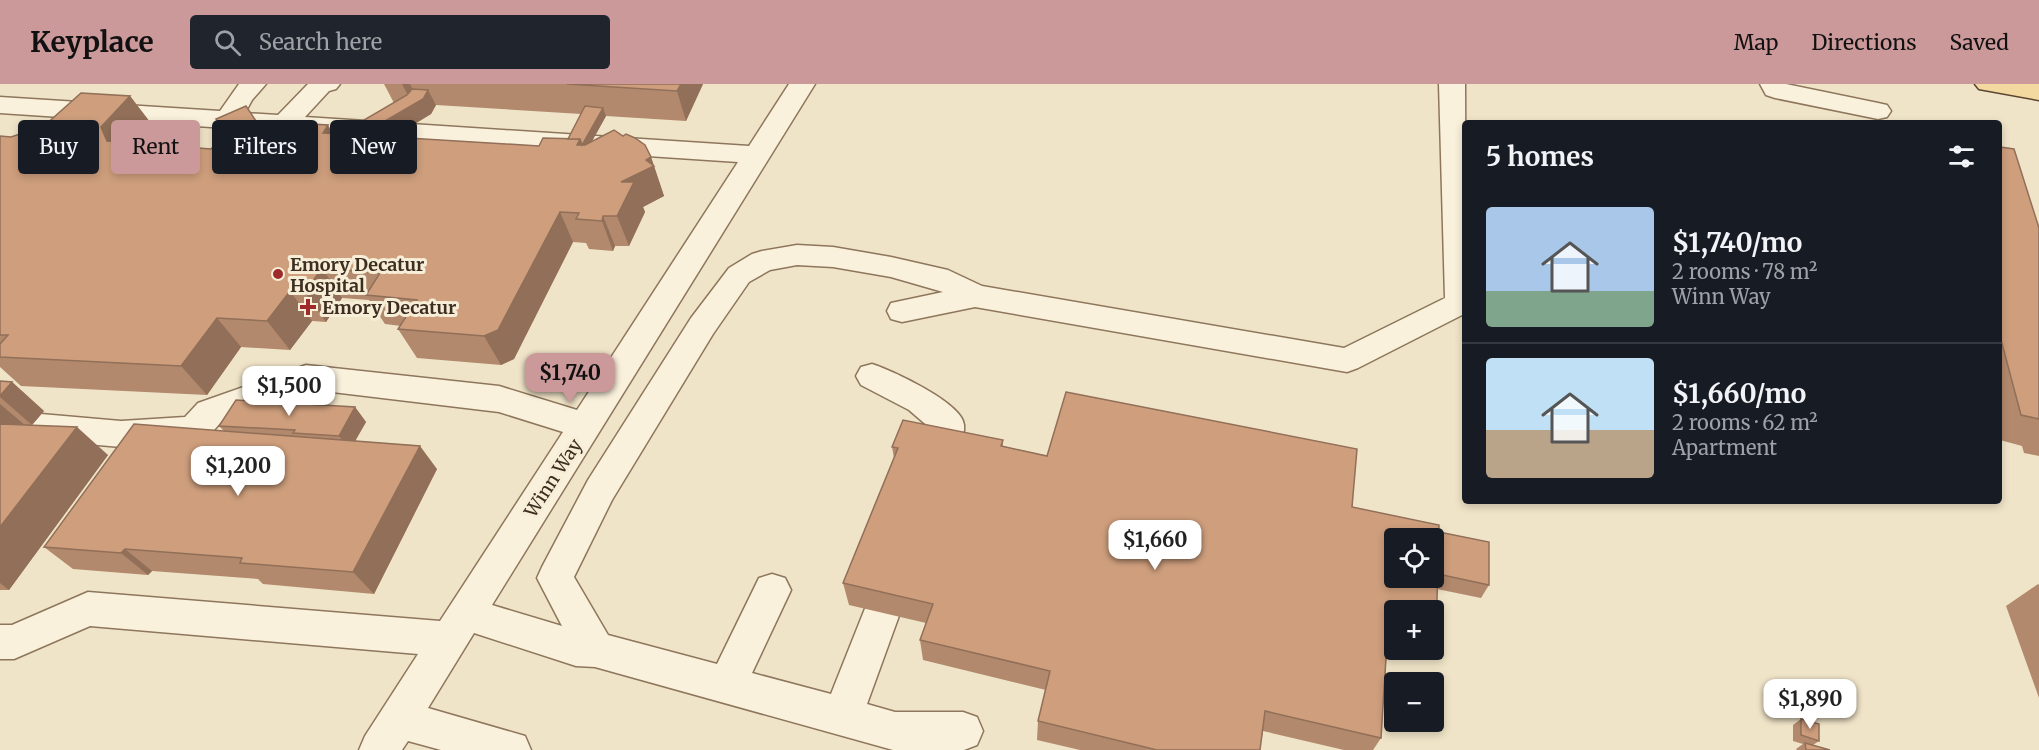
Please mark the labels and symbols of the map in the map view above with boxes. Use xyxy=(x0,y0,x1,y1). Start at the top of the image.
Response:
place label: Emory Decatur Hospital xyxy=(290,253,424,297)
marker: Emory Decatur Hospital xyxy=(271,267,285,281)
place label: Emory Decatur xyxy=(322,296,456,319)
marker: Emory Decatur xyxy=(299,298,317,316)
pin: $1,740 xyxy=(521,353,619,404)
pin: $1,500 xyxy=(240,366,338,417)
street label: Winn Way xyxy=(519,434,587,522)
pin: $1,200 xyxy=(189,446,287,497)
pin: $1,660 xyxy=(1106,520,1204,571)
pin: $1,890 xyxy=(1761,679,1859,730)

